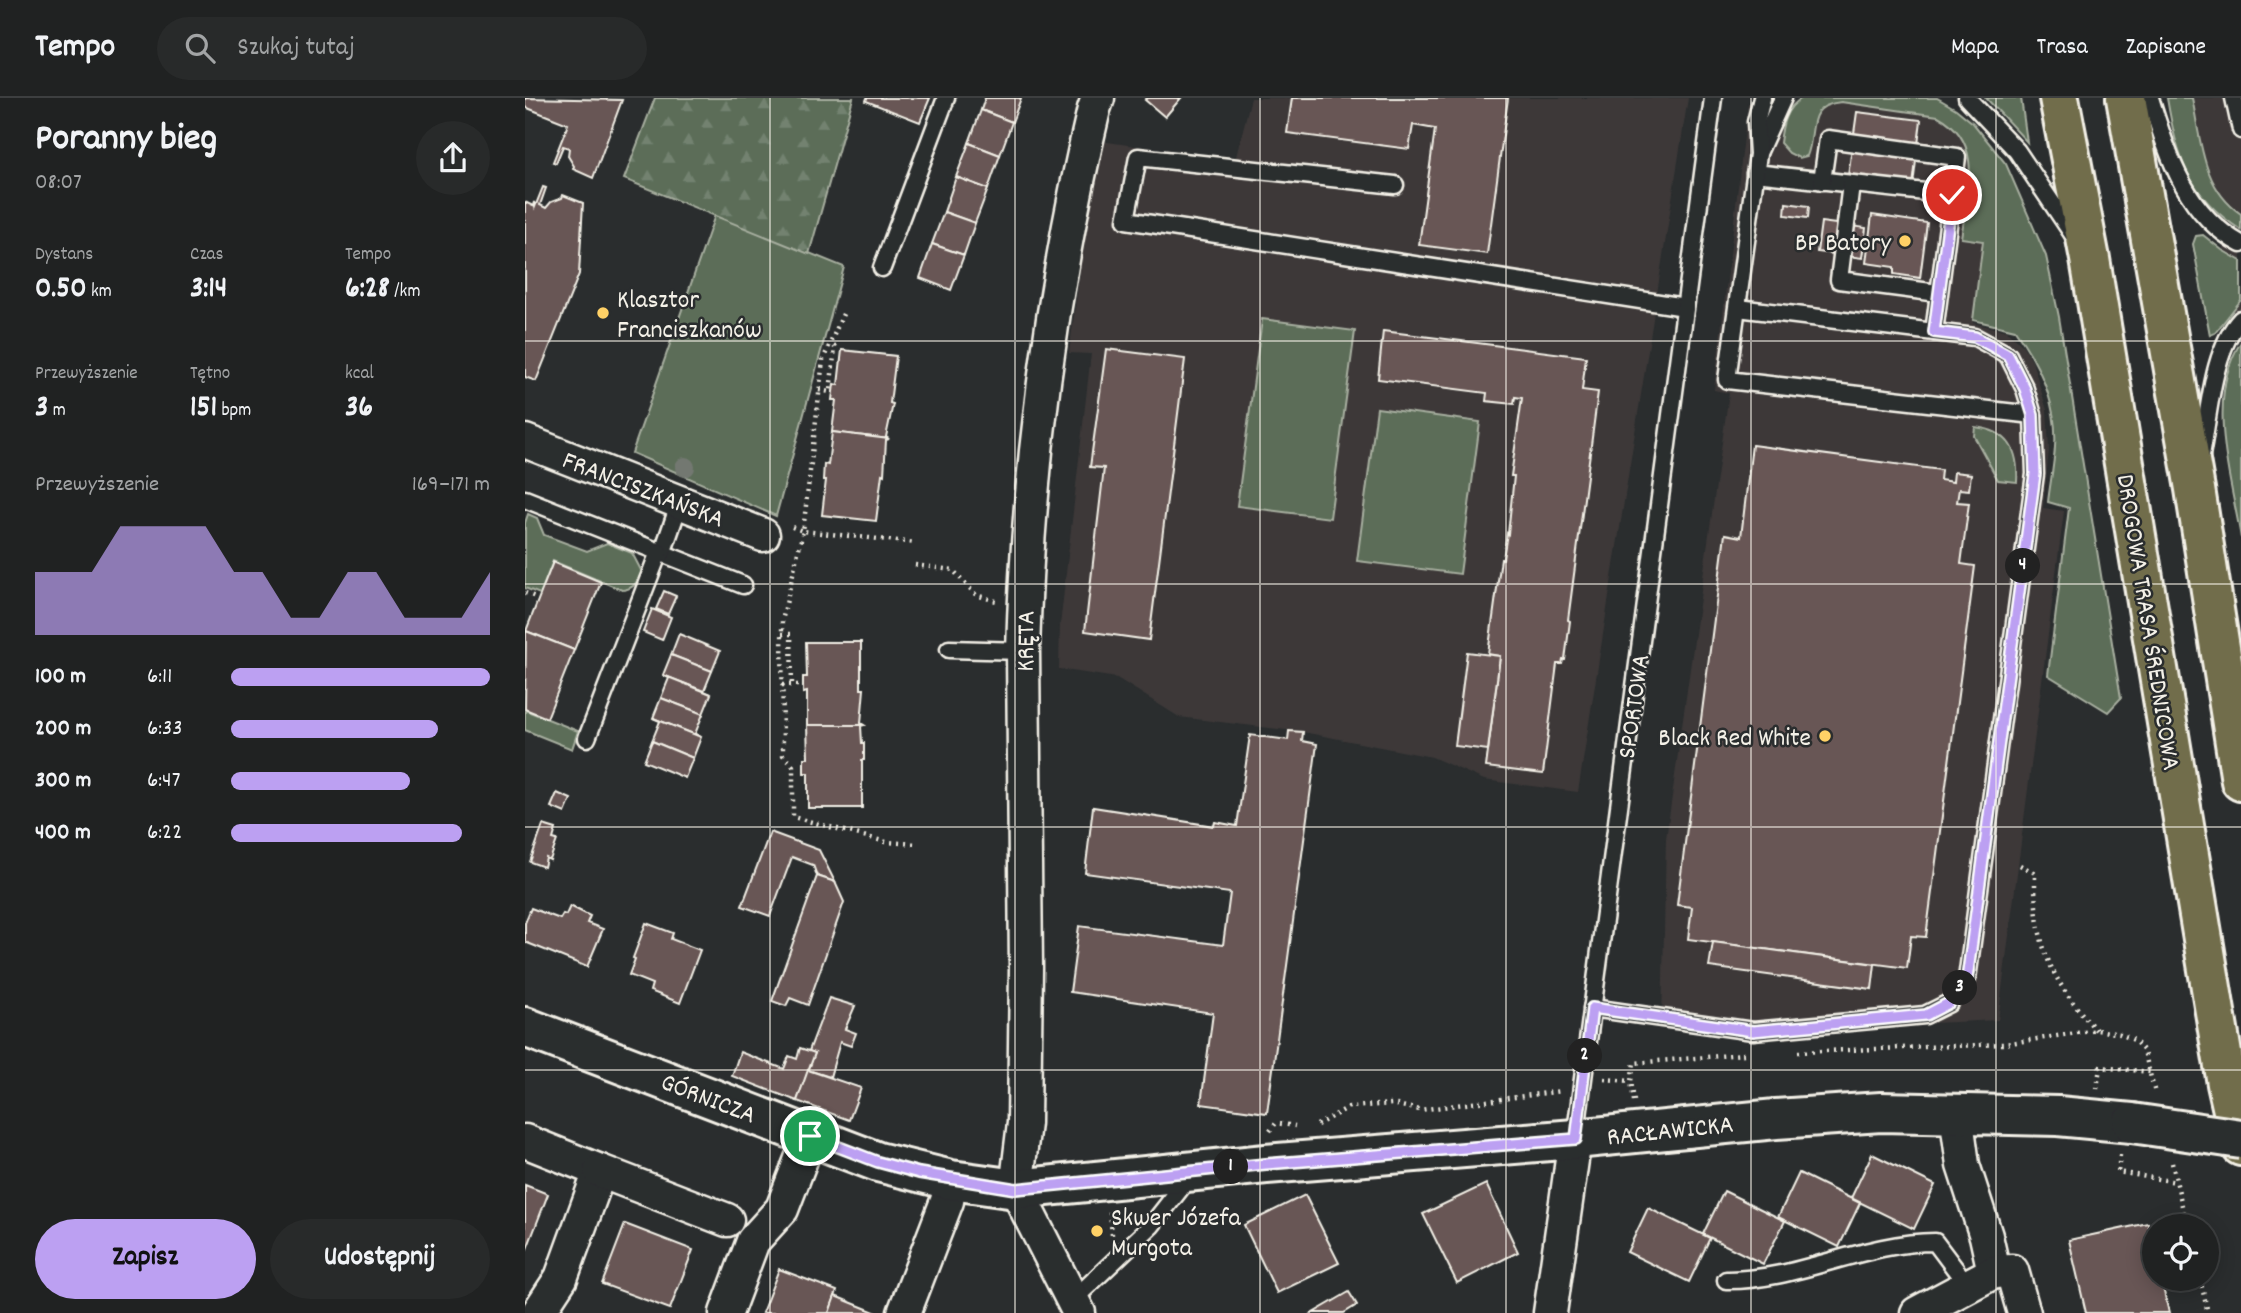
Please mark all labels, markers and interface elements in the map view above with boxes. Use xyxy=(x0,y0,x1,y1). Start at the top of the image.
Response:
search box xyxy=(157,17,647,80)
text: Tempo xyxy=(35,25,115,72)
icon: search xyxy=(181,29,219,67)
text: Szukaj tutaj xyxy=(237,30,355,67)
text: Mapa xyxy=(1951,31,1999,65)
text: Trasa xyxy=(2037,31,2088,65)
text: Zapisane xyxy=(2126,31,2206,65)
text: Poranny bieg xyxy=(35,113,217,168)
button: share xyxy=(416,121,490,195)
pin xyxy=(1922,165,1982,225)
text: 08:07 xyxy=(35,167,82,200)
icon: check xyxy=(1933,176,1971,214)
place label: BP Batory xyxy=(1795,226,1891,263)
marker: BP Batory xyxy=(1897,233,1913,249)
text: Dystans xyxy=(35,242,93,269)
text: Czas xyxy=(190,242,224,269)
text: Tempo xyxy=(345,242,391,269)
text: 0.50 xyxy=(35,269,87,312)
text: 3:14 xyxy=(190,269,227,312)
text: 6:28 xyxy=(345,269,390,312)
text: km xyxy=(87,279,112,306)
text: /km xyxy=(390,279,420,306)
place label: Klasztor Franciszkanów xyxy=(617,283,762,350)
marker: Klasztor Franciszkanów xyxy=(595,305,611,321)
text: Przewyższenie xyxy=(35,361,138,388)
text: Tętno xyxy=(190,361,230,388)
text: kcal xyxy=(345,361,374,388)
text: 3 xyxy=(35,388,48,431)
text: 151 xyxy=(190,388,217,431)
text: 36 xyxy=(345,388,373,431)
text: m xyxy=(48,398,66,425)
text: bpm xyxy=(217,398,251,425)
street label: FRANCISZKAŃSKA xyxy=(556,443,729,539)
text: Przewyższenie xyxy=(35,469,159,502)
text: 169–171 m xyxy=(412,469,490,502)
street label: DROGOWA TRASA ŚREDNICOWA xyxy=(2105,472,2188,773)
pin: 4 xyxy=(2005,548,2041,584)
text: 4 xyxy=(2019,552,2026,579)
street label: KRĘTA xyxy=(1008,610,1047,672)
street label: SPORTOWA xyxy=(1610,652,1661,761)
text: 100 m xyxy=(35,661,86,694)
text: 6:11 xyxy=(147,661,172,694)
text: 200 m xyxy=(35,713,91,746)
text: 6:33 xyxy=(147,713,183,746)
place label: Black Red White xyxy=(1658,721,1811,758)
marker: Black Red White xyxy=(1817,728,1833,744)
text: 300 m xyxy=(35,765,91,798)
text: 6:47 xyxy=(147,765,180,798)
text: 400 m xyxy=(35,817,91,850)
text: 6:22 xyxy=(147,817,182,850)
pin: 3 xyxy=(1943,970,1977,1006)
text: 3 xyxy=(1955,974,1964,1001)
pin: 2 xyxy=(1567,1038,1603,1074)
text: 2 xyxy=(1580,1042,1589,1069)
street label: GÓRNICZA xyxy=(655,1065,761,1135)
pin xyxy=(780,1106,840,1166)
street label: RACŁAWICKA xyxy=(1605,1107,1735,1158)
icon: arrive xyxy=(791,1117,829,1155)
pin: 1 xyxy=(1213,1150,1249,1184)
text: 1 xyxy=(1228,1153,1233,1180)
place label: Skwer Józefa Murgota xyxy=(1111,1201,1241,1268)
map controls xyxy=(2142,1214,2219,1291)
button: locate xyxy=(2142,1214,2219,1291)
button: Zapisz xyxy=(35,1219,256,1299)
button: Udostępnij xyxy=(270,1219,490,1299)
marker: Skwer Józefa Murgota xyxy=(1089,1223,1105,1239)

